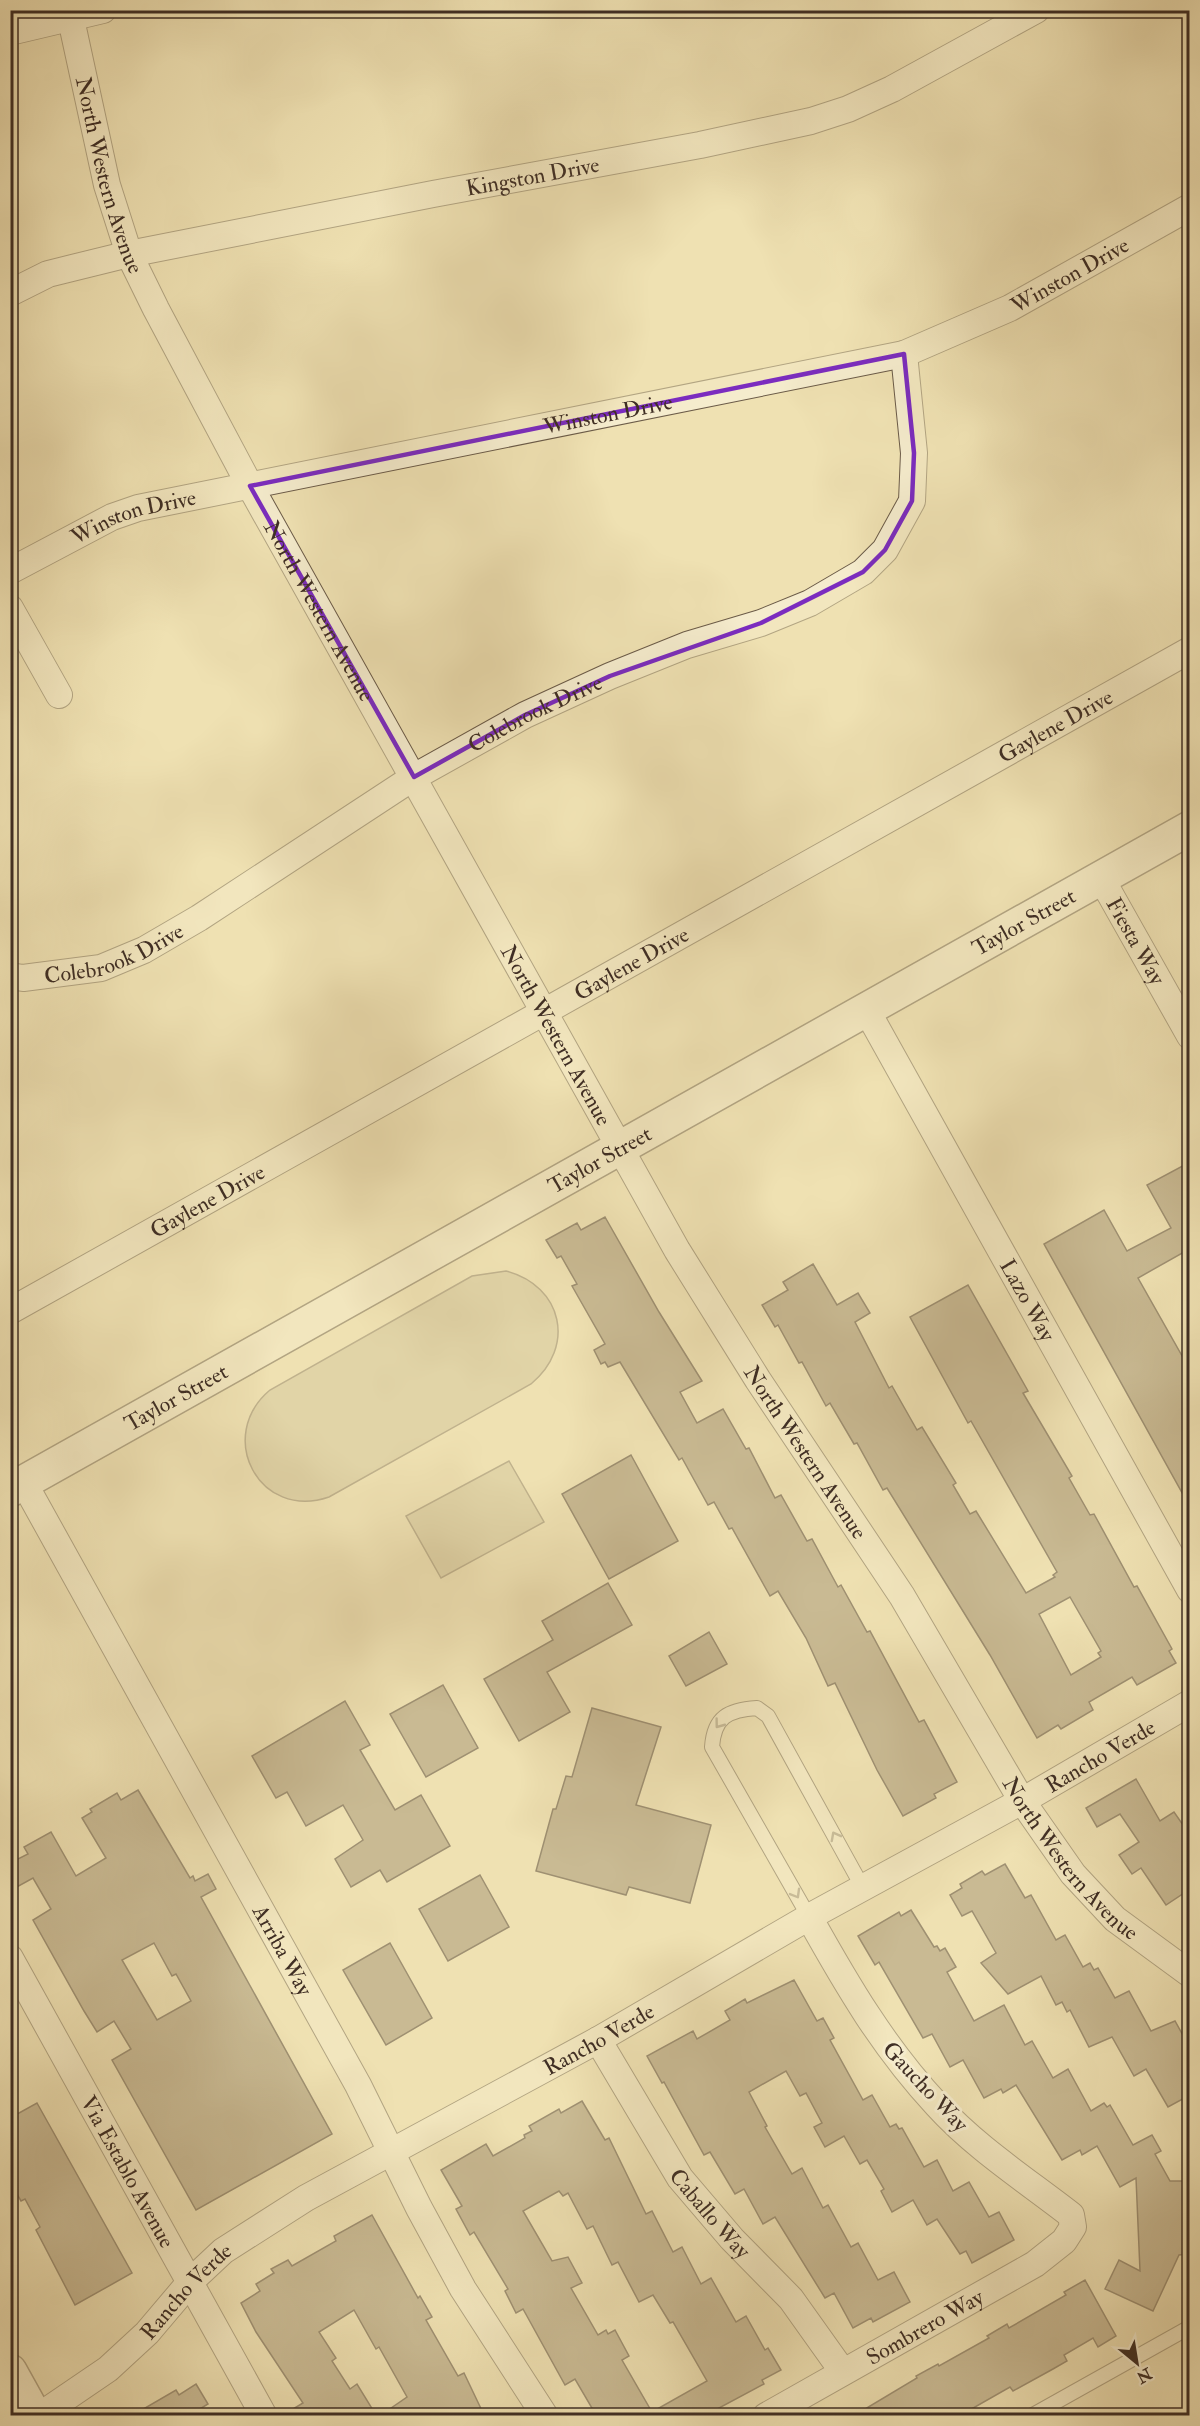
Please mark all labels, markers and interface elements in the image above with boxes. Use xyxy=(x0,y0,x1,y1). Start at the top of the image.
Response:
street label: North Western Avenue xyxy=(69,74,149,278)
street label: Kingston Drive xyxy=(464,151,602,203)
street label: Winston Drive xyxy=(1005,231,1134,320)
street label: Winston Drive xyxy=(540,388,675,441)
street label: Winston Drive xyxy=(65,484,198,552)
street label: North Western Avenue xyxy=(257,516,380,706)
street label: Colebrook Drive xyxy=(463,668,607,759)
street label: Gaylene Drive xyxy=(993,683,1118,770)
street label: Taylor Street xyxy=(967,882,1081,963)
street label: Fiesta Way xyxy=(1100,893,1171,990)
street label: Colebrook Drive xyxy=(43,917,189,990)
street label: Gaylene Drive xyxy=(569,921,694,1007)
street label: North Western Avenue xyxy=(494,940,618,1131)
street label: Taylor Street xyxy=(543,1120,657,1200)
street label: Gaylene Drive xyxy=(145,1158,270,1245)
street label: Lazo Way xyxy=(993,1254,1062,1347)
street label: Taylor Street xyxy=(119,1358,233,1438)
street label: North Western Avenue xyxy=(737,1360,873,1545)
street label: Rancho Verde xyxy=(1040,1713,1160,1799)
one-way arrow xyxy=(715,1717,726,1728)
street label: North Western Avenue xyxy=(996,1772,1144,1947)
one-way arrow xyxy=(831,1832,842,1842)
one-way arrow xyxy=(789,1888,800,1898)
street label: Arriba Way xyxy=(245,1899,319,2001)
street label: Rancho Verde xyxy=(539,1997,659,2082)
street label: Gaucho Way xyxy=(876,2036,974,2138)
street label: Via Establo Avenue xyxy=(74,2091,181,2253)
street label: Caballo Way xyxy=(663,2164,757,2265)
street label: Rancho Verde xyxy=(135,2236,237,2346)
street label: Sombrero Way xyxy=(861,2283,989,2372)
north arrow xyxy=(1107,2333,1167,2393)
text: N xyxy=(1132,2362,1156,2388)

